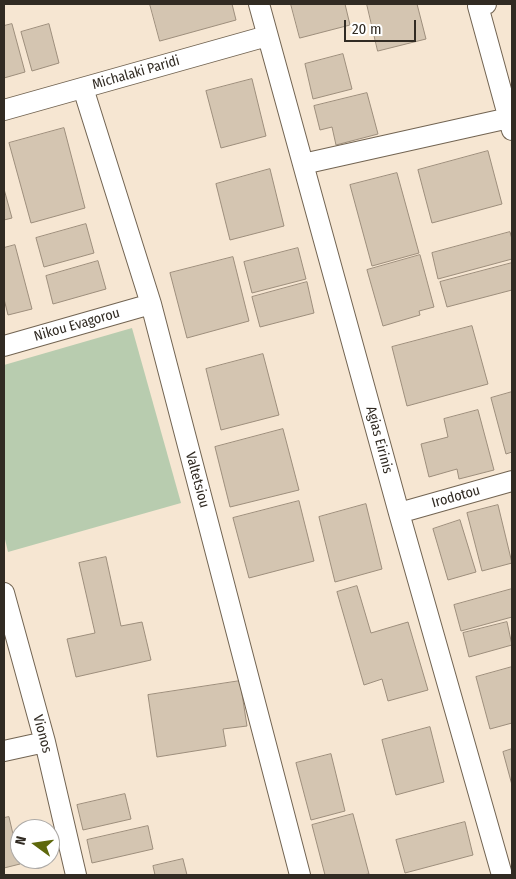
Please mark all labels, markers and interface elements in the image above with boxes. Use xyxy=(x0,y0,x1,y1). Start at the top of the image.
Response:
scale bar xyxy=(346,10,418,42)
text: 20 m xyxy=(352,20,382,38)
street label: Michalaki Paridi xyxy=(90,52,182,94)
street label: Nikou Evagorou xyxy=(32,305,122,345)
street label: Agias Eirinis xyxy=(362,405,396,475)
street label: Valtetsiou xyxy=(182,450,212,510)
street label: Irodotou xyxy=(430,482,482,512)
street label: Vionos xyxy=(29,713,55,755)
north arrow xyxy=(10,819,60,869)
text: N xyxy=(12,834,30,847)

